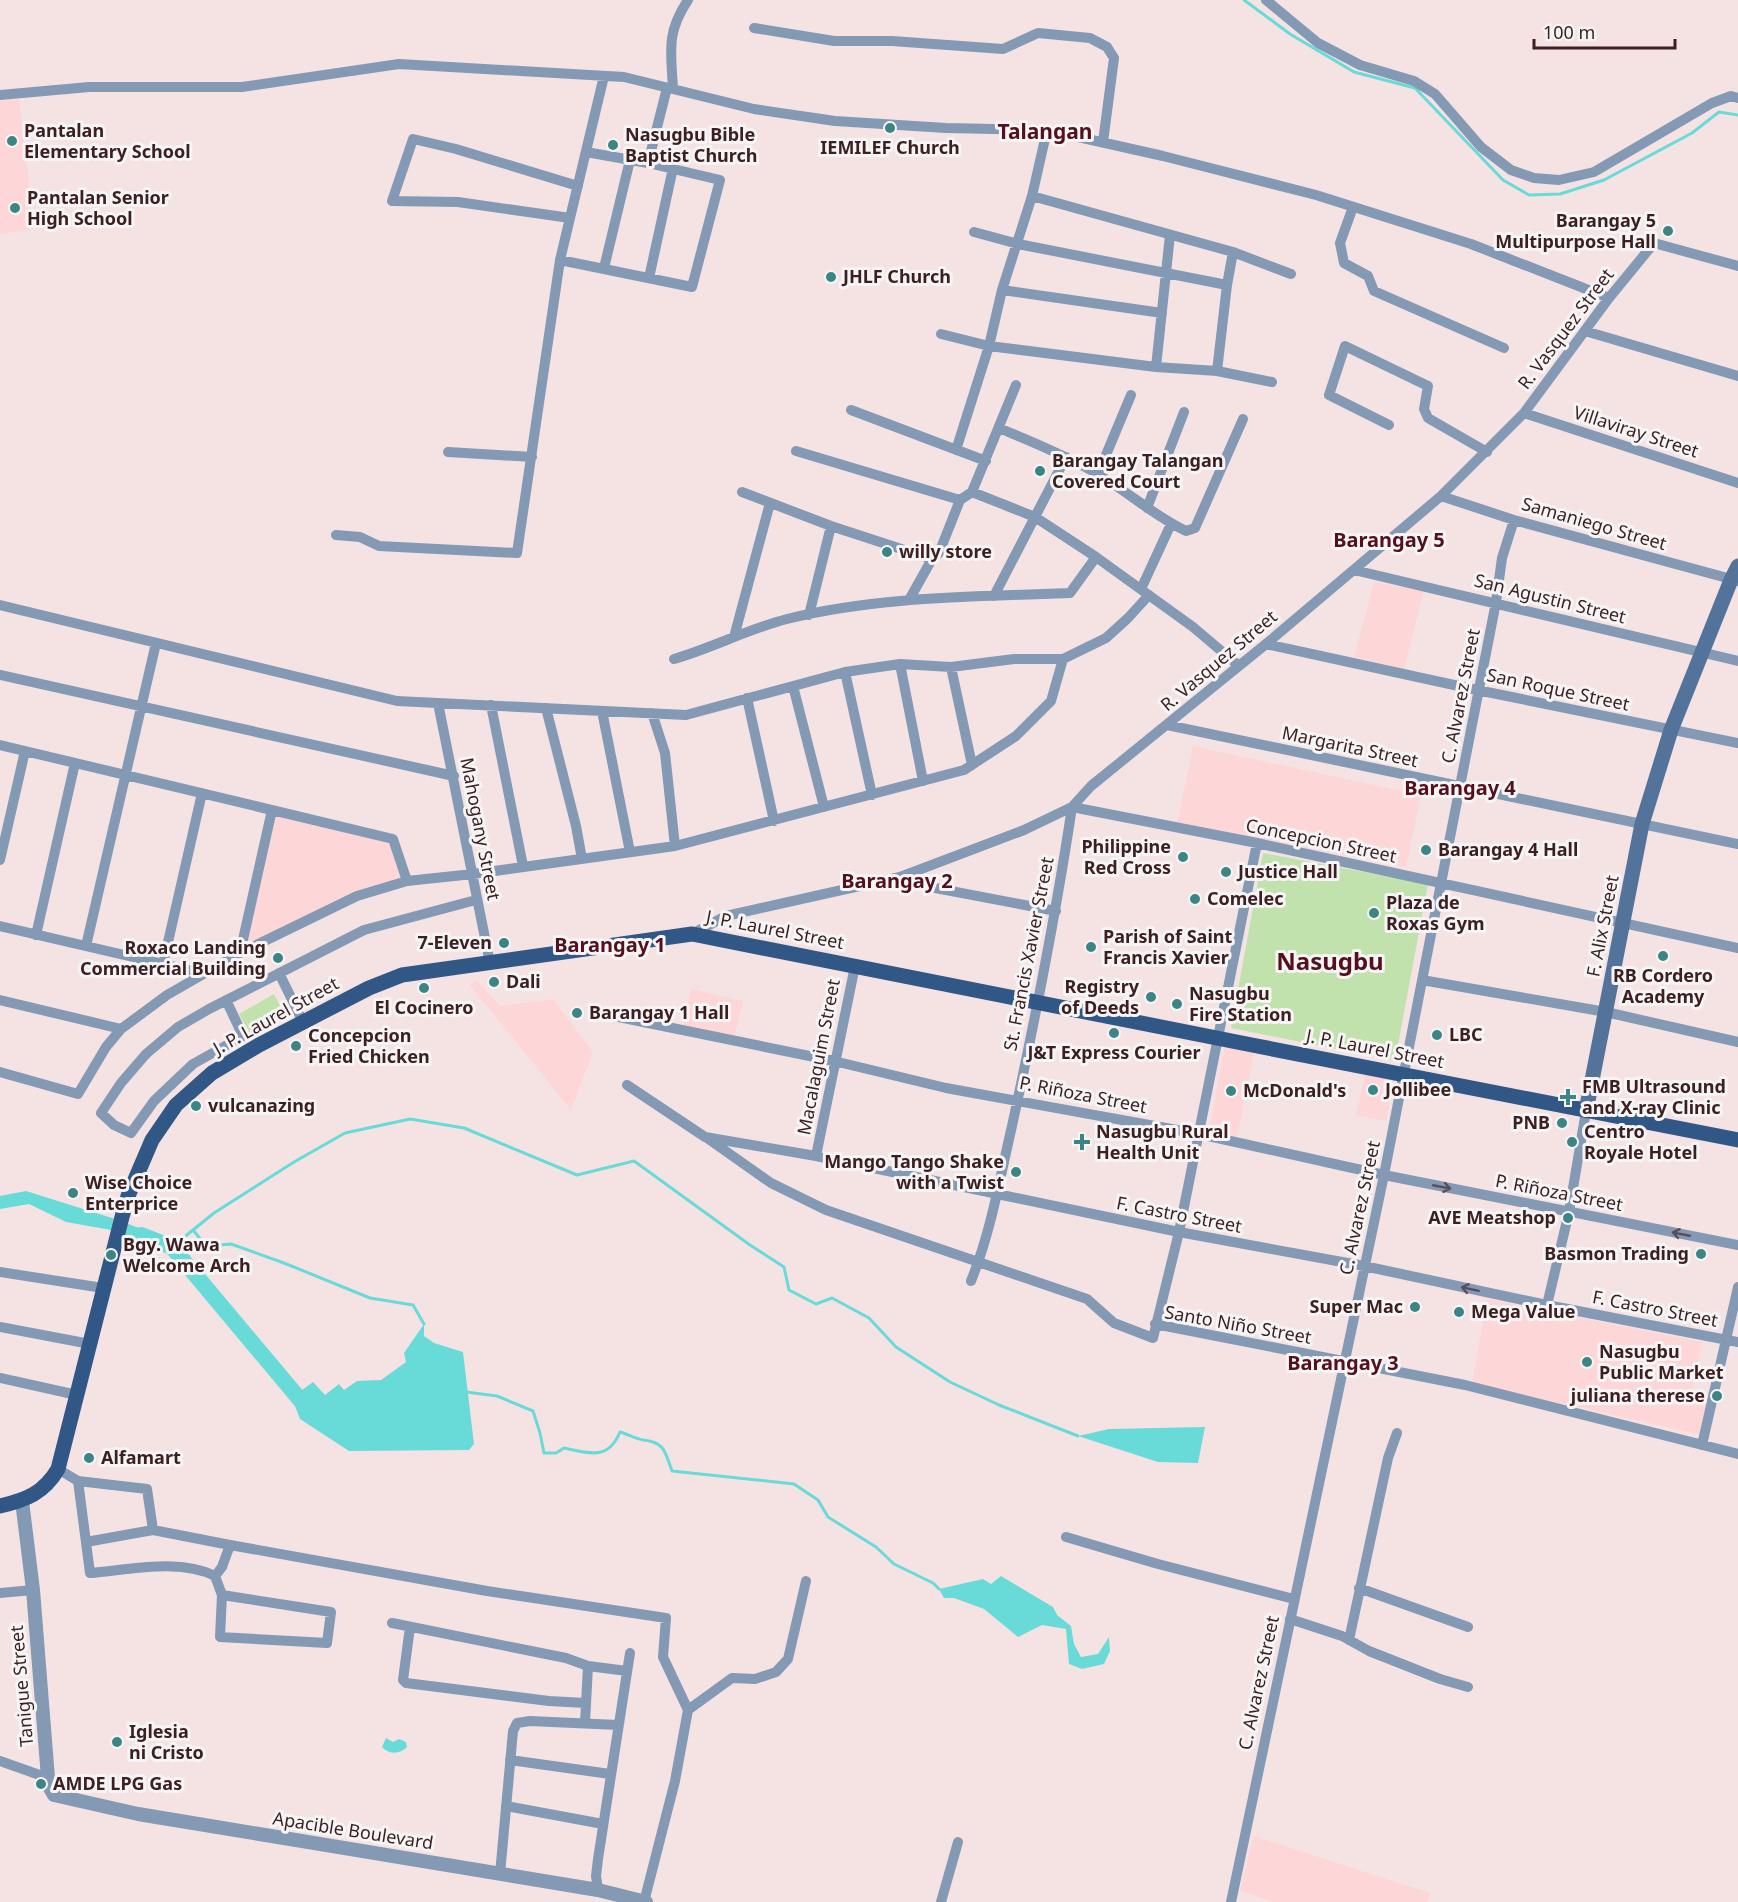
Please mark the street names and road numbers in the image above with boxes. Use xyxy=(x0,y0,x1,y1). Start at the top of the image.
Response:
street label: R. Vasquez Street xyxy=(1512,263,1619,394)
street label: Villaviray Street xyxy=(1571,400,1702,463)
street label: Samaniego Street xyxy=(1519,491,1670,555)
street label: San Agustin Street xyxy=(1472,568,1629,629)
street label: R. Vasquez Street xyxy=(1155,604,1282,716)
street label: C. Alvarez Street xyxy=(1435,626,1485,765)
street label: San Roque Street xyxy=(1485,662,1632,716)
street label: Margarita Street xyxy=(1280,720,1421,772)
street label: Mahogany Street xyxy=(455,755,507,903)
street label: Concepcion Street xyxy=(1244,812,1399,868)
street label: St. Francis Xavier Street xyxy=(997,854,1059,1053)
street label: F. Alix Street xyxy=(1580,872,1624,979)
street label: J. P. Laurel Street xyxy=(702,904,847,954)
street label: J. P. Laurel Street xyxy=(207,970,343,1061)
street label: Macalaguim Street xyxy=(791,976,845,1137)
street label: J. P. Laurel Street xyxy=(1302,1023,1447,1073)
street label: P. Riñoza Street xyxy=(1017,1070,1149,1118)
street label: C. Alvarez Street xyxy=(1333,1138,1385,1277)
street label: P. Riñoza Street xyxy=(1493,1168,1625,1216)
street label: F. Castro Street xyxy=(1114,1190,1244,1238)
street label: F. Castro Street xyxy=(1590,1284,1720,1332)
street label: Santo Niño Street xyxy=(1163,1299,1314,1349)
street label: C. Alvarez Street xyxy=(1232,1613,1284,1752)
street label: Tanigue Street xyxy=(4,1624,38,1748)
street label: Apacible Boulevard xyxy=(271,1805,435,1855)

